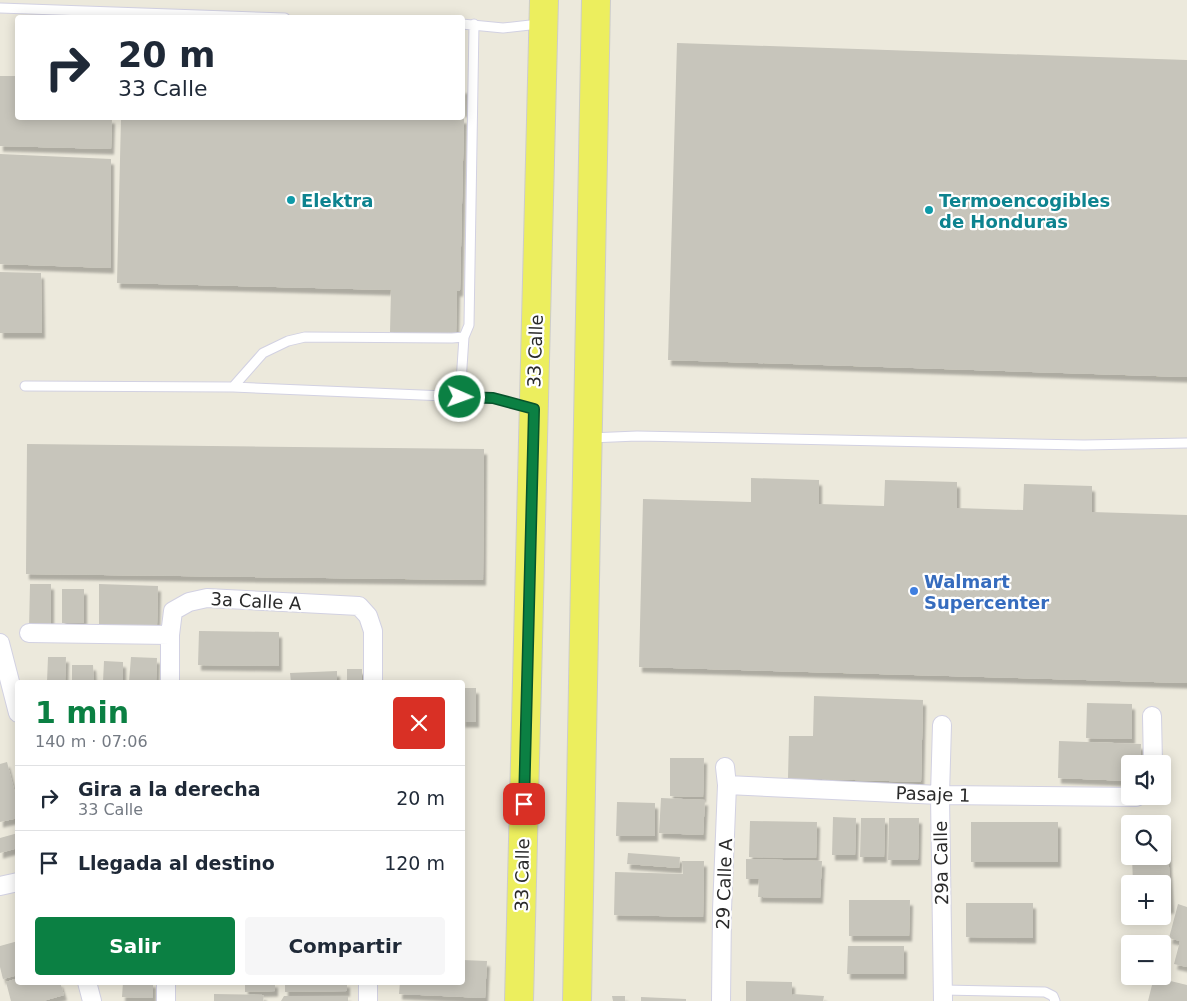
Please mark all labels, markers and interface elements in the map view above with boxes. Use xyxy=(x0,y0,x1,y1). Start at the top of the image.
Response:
icon: right xyxy=(35,35,100,100)
text: 20 m xyxy=(118,35,215,75)
text: 33 Calle xyxy=(118,76,208,101)
place label: Elektra xyxy=(301,190,373,211)
place label: Termoencogibles de Honduras xyxy=(939,190,1110,232)
marker: Elektra xyxy=(285,194,297,206)
marker: Termoencogibles de Honduras xyxy=(923,204,935,216)
street label: 33 Calle xyxy=(523,314,547,388)
position arrow xyxy=(433,370,485,422)
place label: Walmart Supercenter xyxy=(924,571,1049,613)
marker: Walmart Supercenter xyxy=(908,585,920,597)
street label: 3a Calle A xyxy=(210,588,303,614)
text: 1 min xyxy=(35,695,129,730)
button: close xyxy=(393,697,445,749)
text: 140 m · 07:06 xyxy=(35,732,148,751)
map controls xyxy=(1121,755,1171,985)
button: sound xyxy=(1121,755,1171,805)
text: Gira a la derecha xyxy=(78,778,261,800)
street label: Pasaje 1 xyxy=(895,782,971,806)
pin xyxy=(503,783,545,825)
icon: right xyxy=(35,784,63,812)
text: 20 m xyxy=(396,787,445,809)
icon: arrive xyxy=(510,790,538,818)
text: 33 Calle xyxy=(78,800,143,819)
button: search xyxy=(1121,815,1171,865)
street label: 29a Calle xyxy=(930,821,952,905)
street label: 29 Calle A xyxy=(712,837,736,930)
street label: 33 Calle xyxy=(511,838,533,912)
icon: arrive xyxy=(35,849,63,877)
text: Llegada al destino xyxy=(78,852,275,874)
text: 120 m xyxy=(384,852,445,874)
button: + xyxy=(1121,875,1171,925)
button: Salir xyxy=(35,917,235,975)
button: Compartir xyxy=(245,917,445,975)
button: − xyxy=(1121,935,1171,985)

